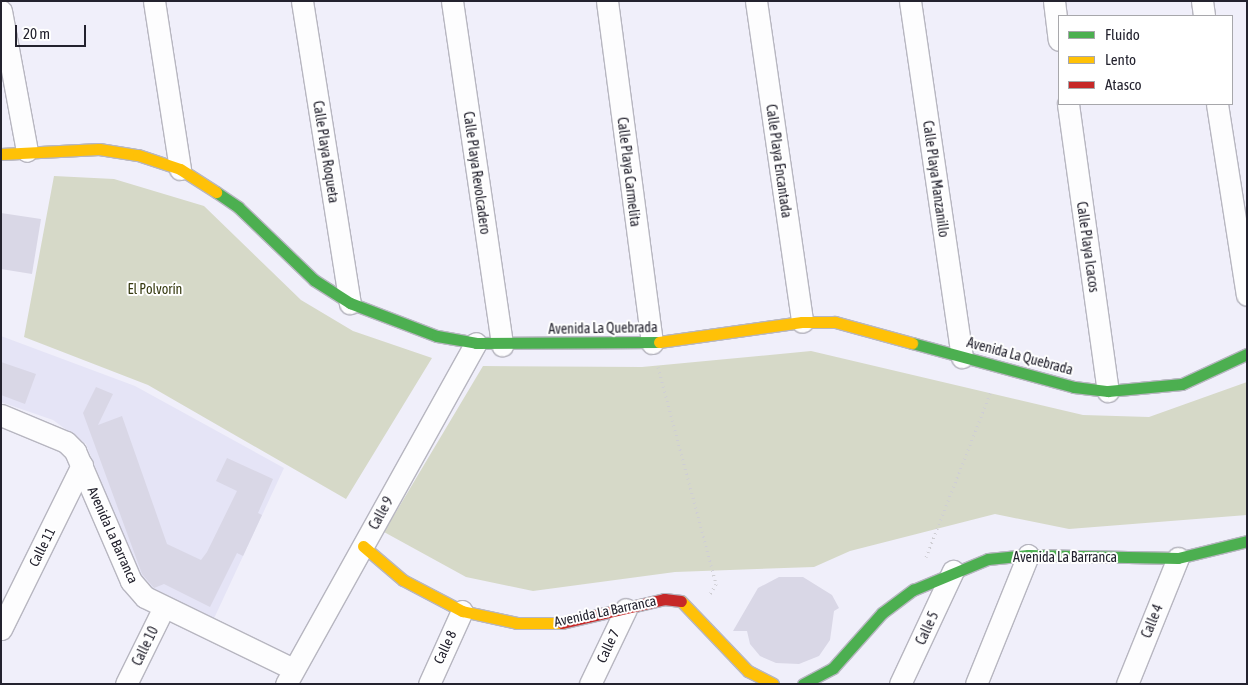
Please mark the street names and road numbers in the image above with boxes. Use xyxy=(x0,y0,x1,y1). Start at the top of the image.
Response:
street label: Calle Playa Roqueta xyxy=(310,100,342,204)
street label: Calle Playa Encantada xyxy=(763,103,795,219)
street label: Calle Playa Revolcadero xyxy=(460,110,494,236)
street label: Calle Playa Carmelita xyxy=(614,116,644,228)
street label: Calle Playa Manzanillo xyxy=(919,120,953,238)
street label: Calle Playa Icacos xyxy=(1073,201,1103,293)
street label: Avenida La Quebrada xyxy=(548,319,658,337)
street label: Avenida La Quebrada xyxy=(965,334,1075,378)
street label: Avenida La Barranca xyxy=(84,484,142,586)
street label: Calle 9 xyxy=(365,494,397,532)
street label: Calle 11 xyxy=(25,525,59,569)
street label: Avenida La Barranca xyxy=(1013,549,1117,565)
street label: Avenida La Barranca xyxy=(552,592,658,630)
street label: Calle 4 xyxy=(1138,602,1166,640)
street label: Calle 5 xyxy=(912,609,942,647)
street label: Calle 10 xyxy=(128,624,162,668)
street label: Calle 7 xyxy=(593,627,623,665)
street label: Calle 8 xyxy=(430,628,460,666)

